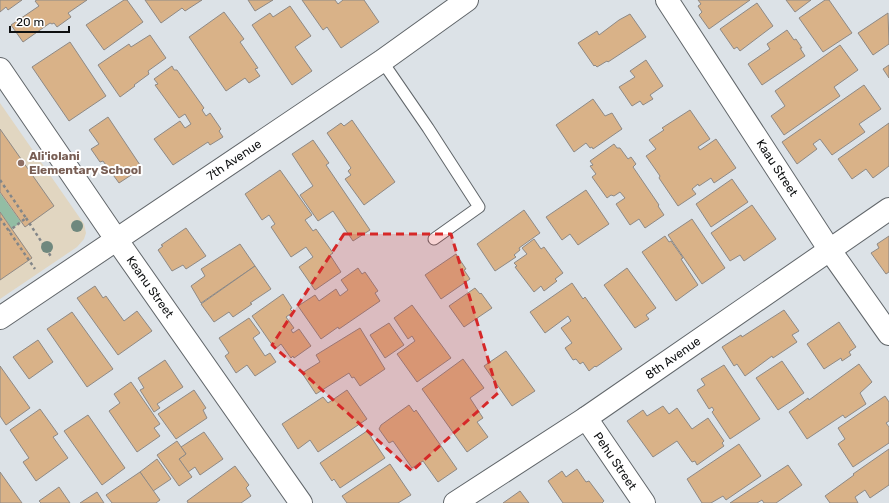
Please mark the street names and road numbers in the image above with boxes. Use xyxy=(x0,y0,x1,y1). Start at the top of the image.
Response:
street label: 7th Avenue xyxy=(204,136,264,183)
street label: Kaau Street xyxy=(753,137,801,199)
street label: Keanu Street xyxy=(124,253,177,321)
street label: 8th Avenue xyxy=(643,334,704,382)
street label: Pehu Street xyxy=(591,430,640,493)

